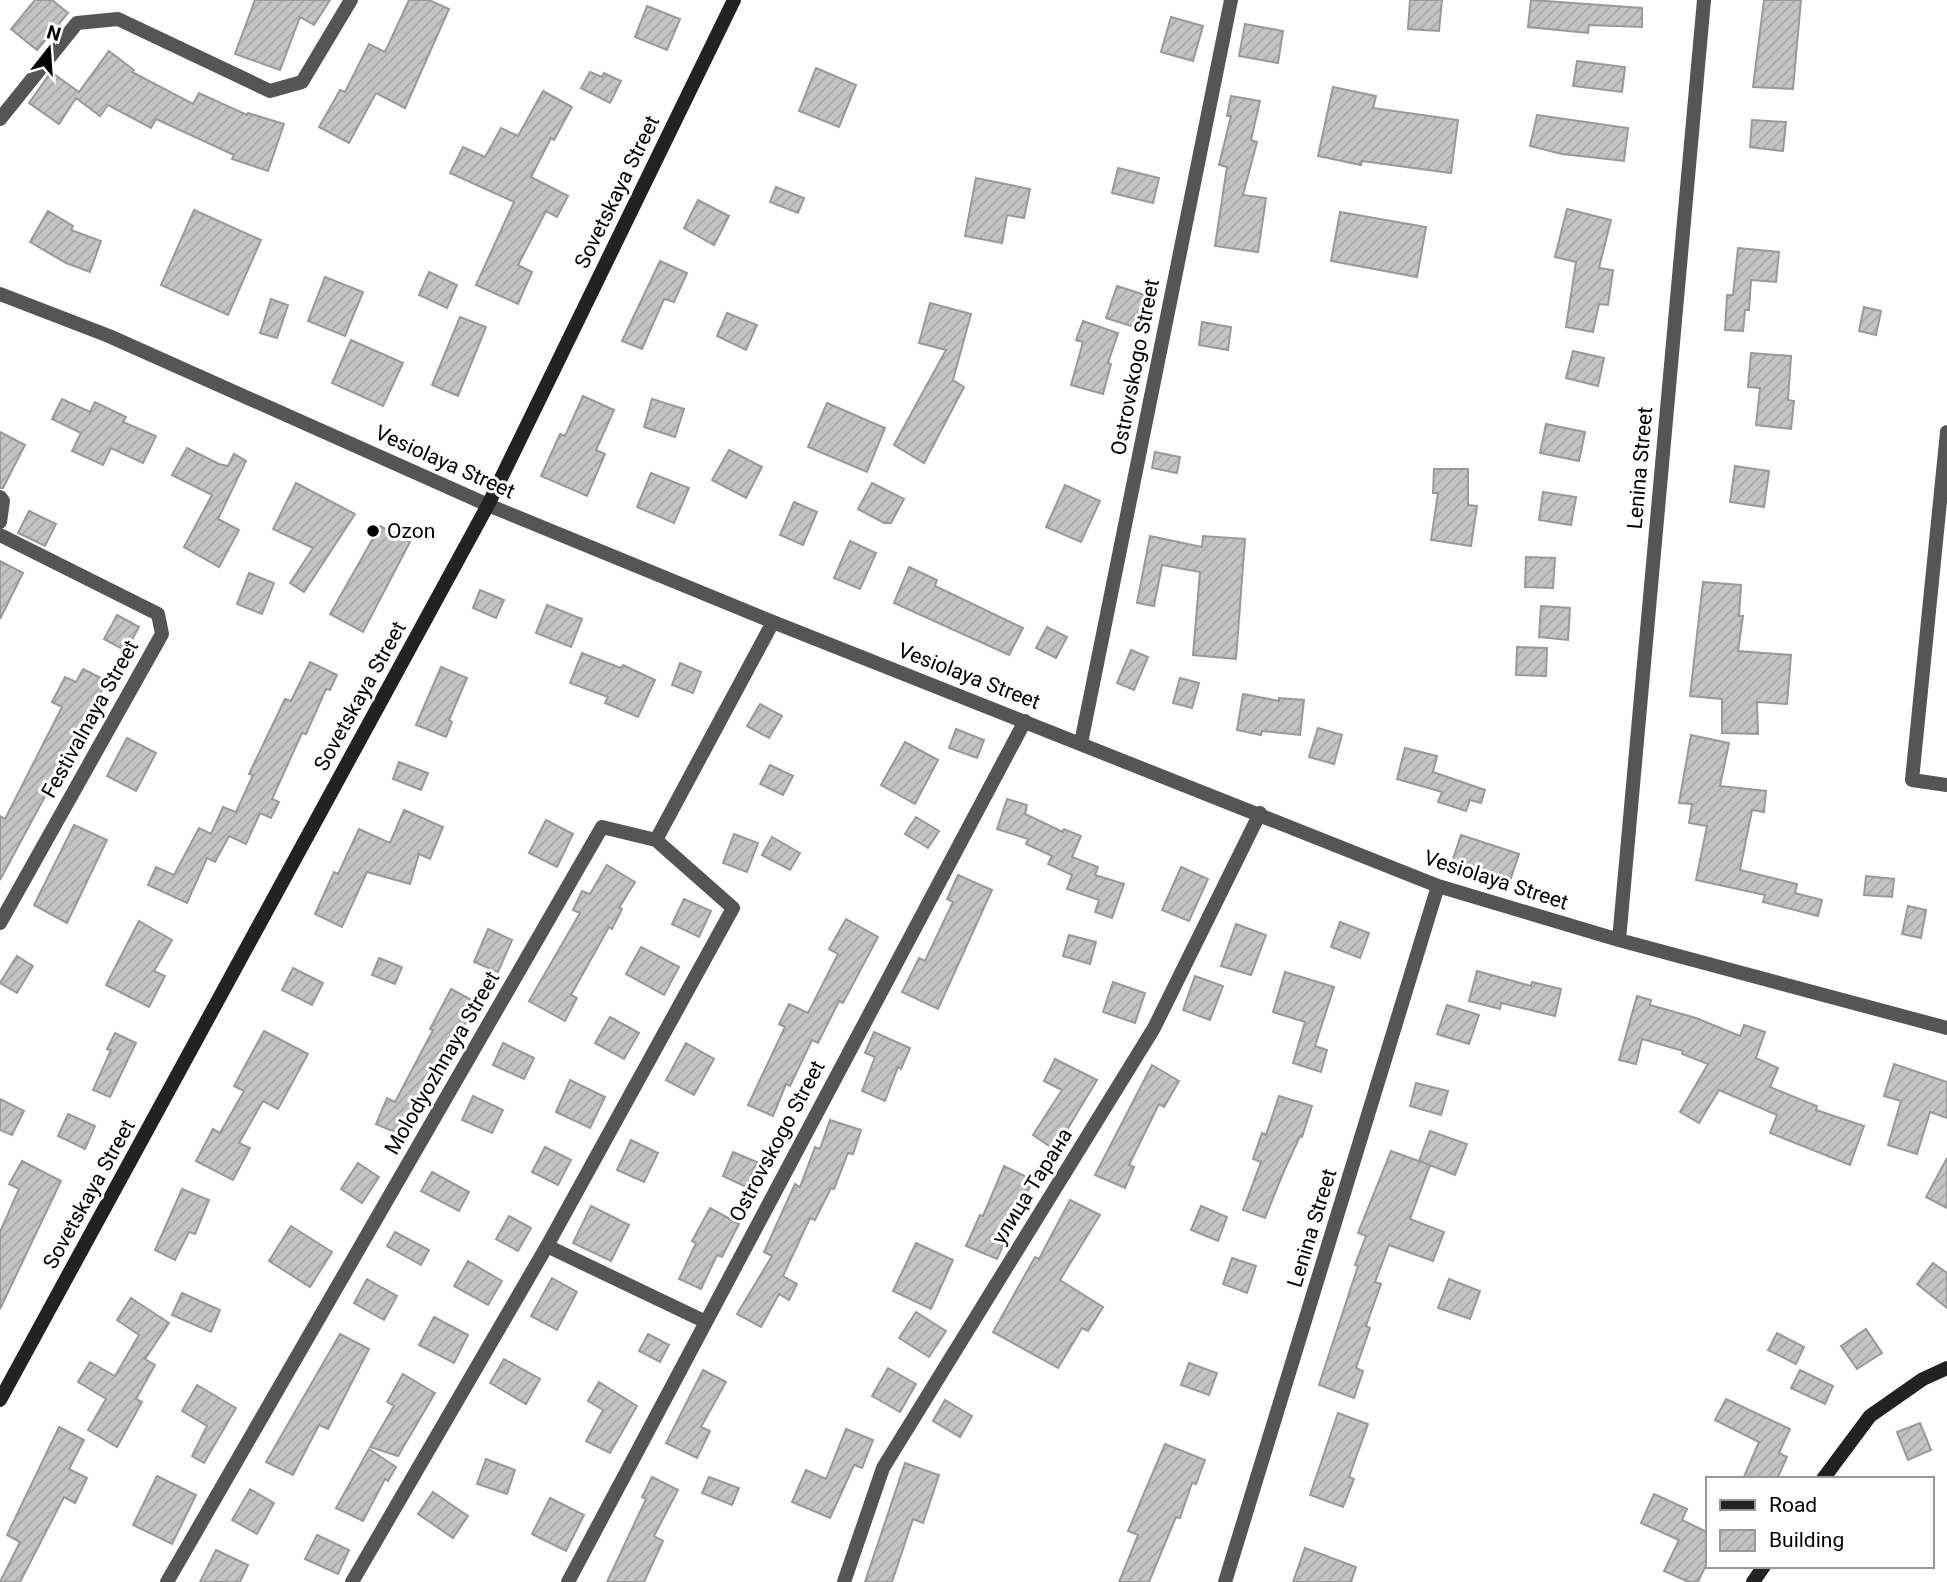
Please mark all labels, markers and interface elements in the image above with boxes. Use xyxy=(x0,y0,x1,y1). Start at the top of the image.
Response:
north arrow xyxy=(14,14,84,84)
text: N xyxy=(44,20,64,46)
street label: Sovetskaya Street xyxy=(570,112,664,272)
street label: Ostrovskogo Street xyxy=(1106,277,1164,457)
street label: Lenina Street xyxy=(1623,406,1657,530)
street label: Vesiolaya Street xyxy=(372,420,519,504)
place label: Ozon xyxy=(387,519,435,543)
marker: Ozon xyxy=(365,523,381,539)
street label: Sovetskaya Street xyxy=(309,617,411,775)
street label: Festivalnaya Street xyxy=(37,636,143,802)
street label: Vesiolaya Street xyxy=(895,638,1044,714)
street label: Vesiolaya Street xyxy=(1421,845,1571,915)
street label: Molodyozhnaya Street xyxy=(380,967,504,1159)
street label: Ostrovskogo Street xyxy=(724,1056,830,1226)
street label: Sovetskaya Street xyxy=(38,1115,140,1273)
street label: улица Тарана xyxy=(987,1124,1077,1248)
street label: Lenina Street xyxy=(1283,1166,1341,1290)
legend xyxy=(1706,1477,1933,1568)
text: Road xyxy=(1769,1493,1817,1517)
text: Building xyxy=(1769,1528,1844,1552)

